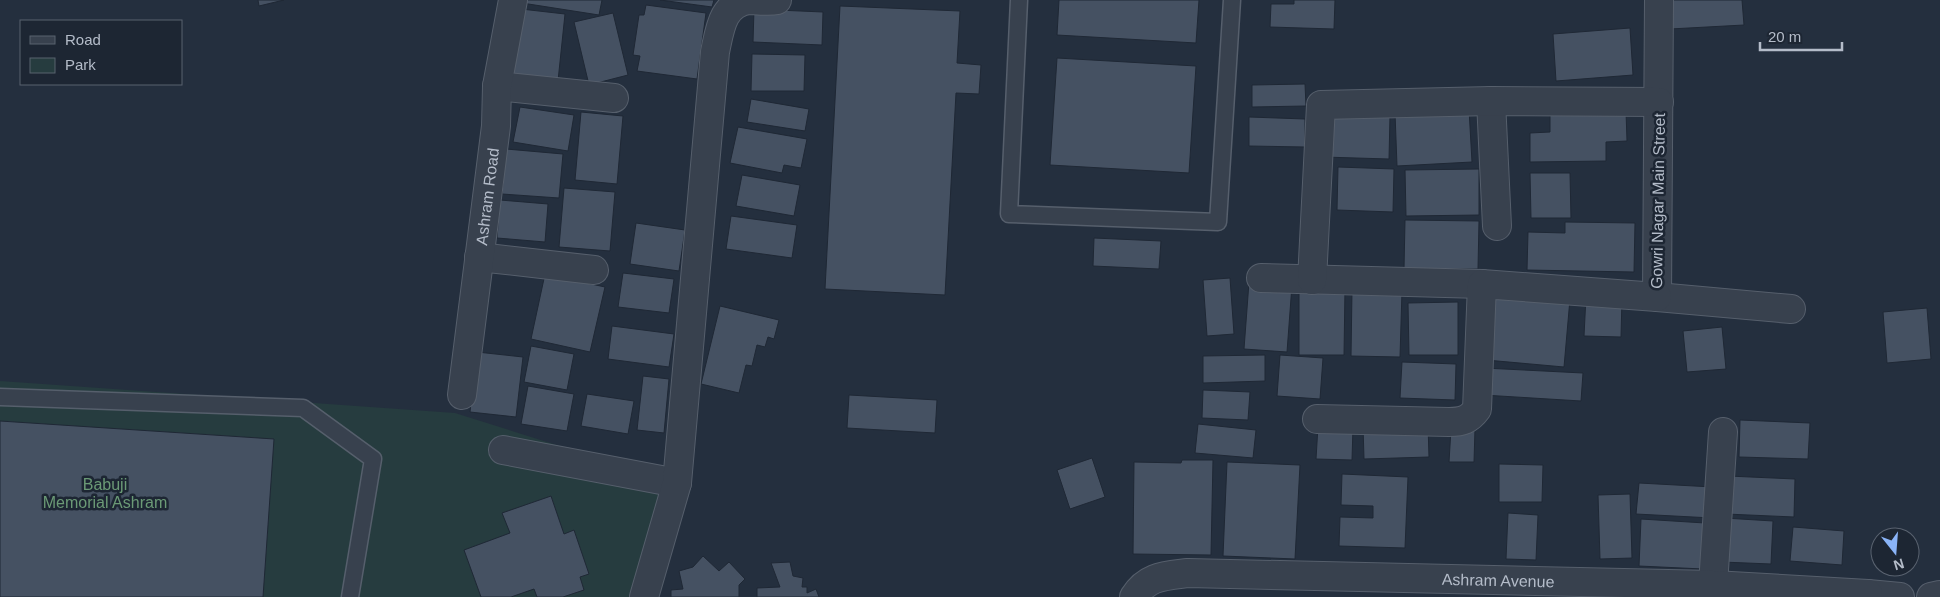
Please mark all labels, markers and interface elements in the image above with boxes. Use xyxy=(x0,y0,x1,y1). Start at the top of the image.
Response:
legend xyxy=(20,20,182,85)
scale bar xyxy=(1760,20,1842,52)
text: 20 m xyxy=(1768,28,1801,45)
text: Road xyxy=(65,31,101,48)
text: Park xyxy=(65,56,96,73)
street label: Gowri Nagar Main Street xyxy=(1648,112,1668,289)
street label: Ashram Road xyxy=(473,147,502,246)
park label: Babuji Memorial Ashram xyxy=(43,476,167,511)
north arrow xyxy=(1870,527,1920,577)
text: N xyxy=(1892,555,1906,574)
street label: Ashram Avenue xyxy=(1442,570,1555,590)

